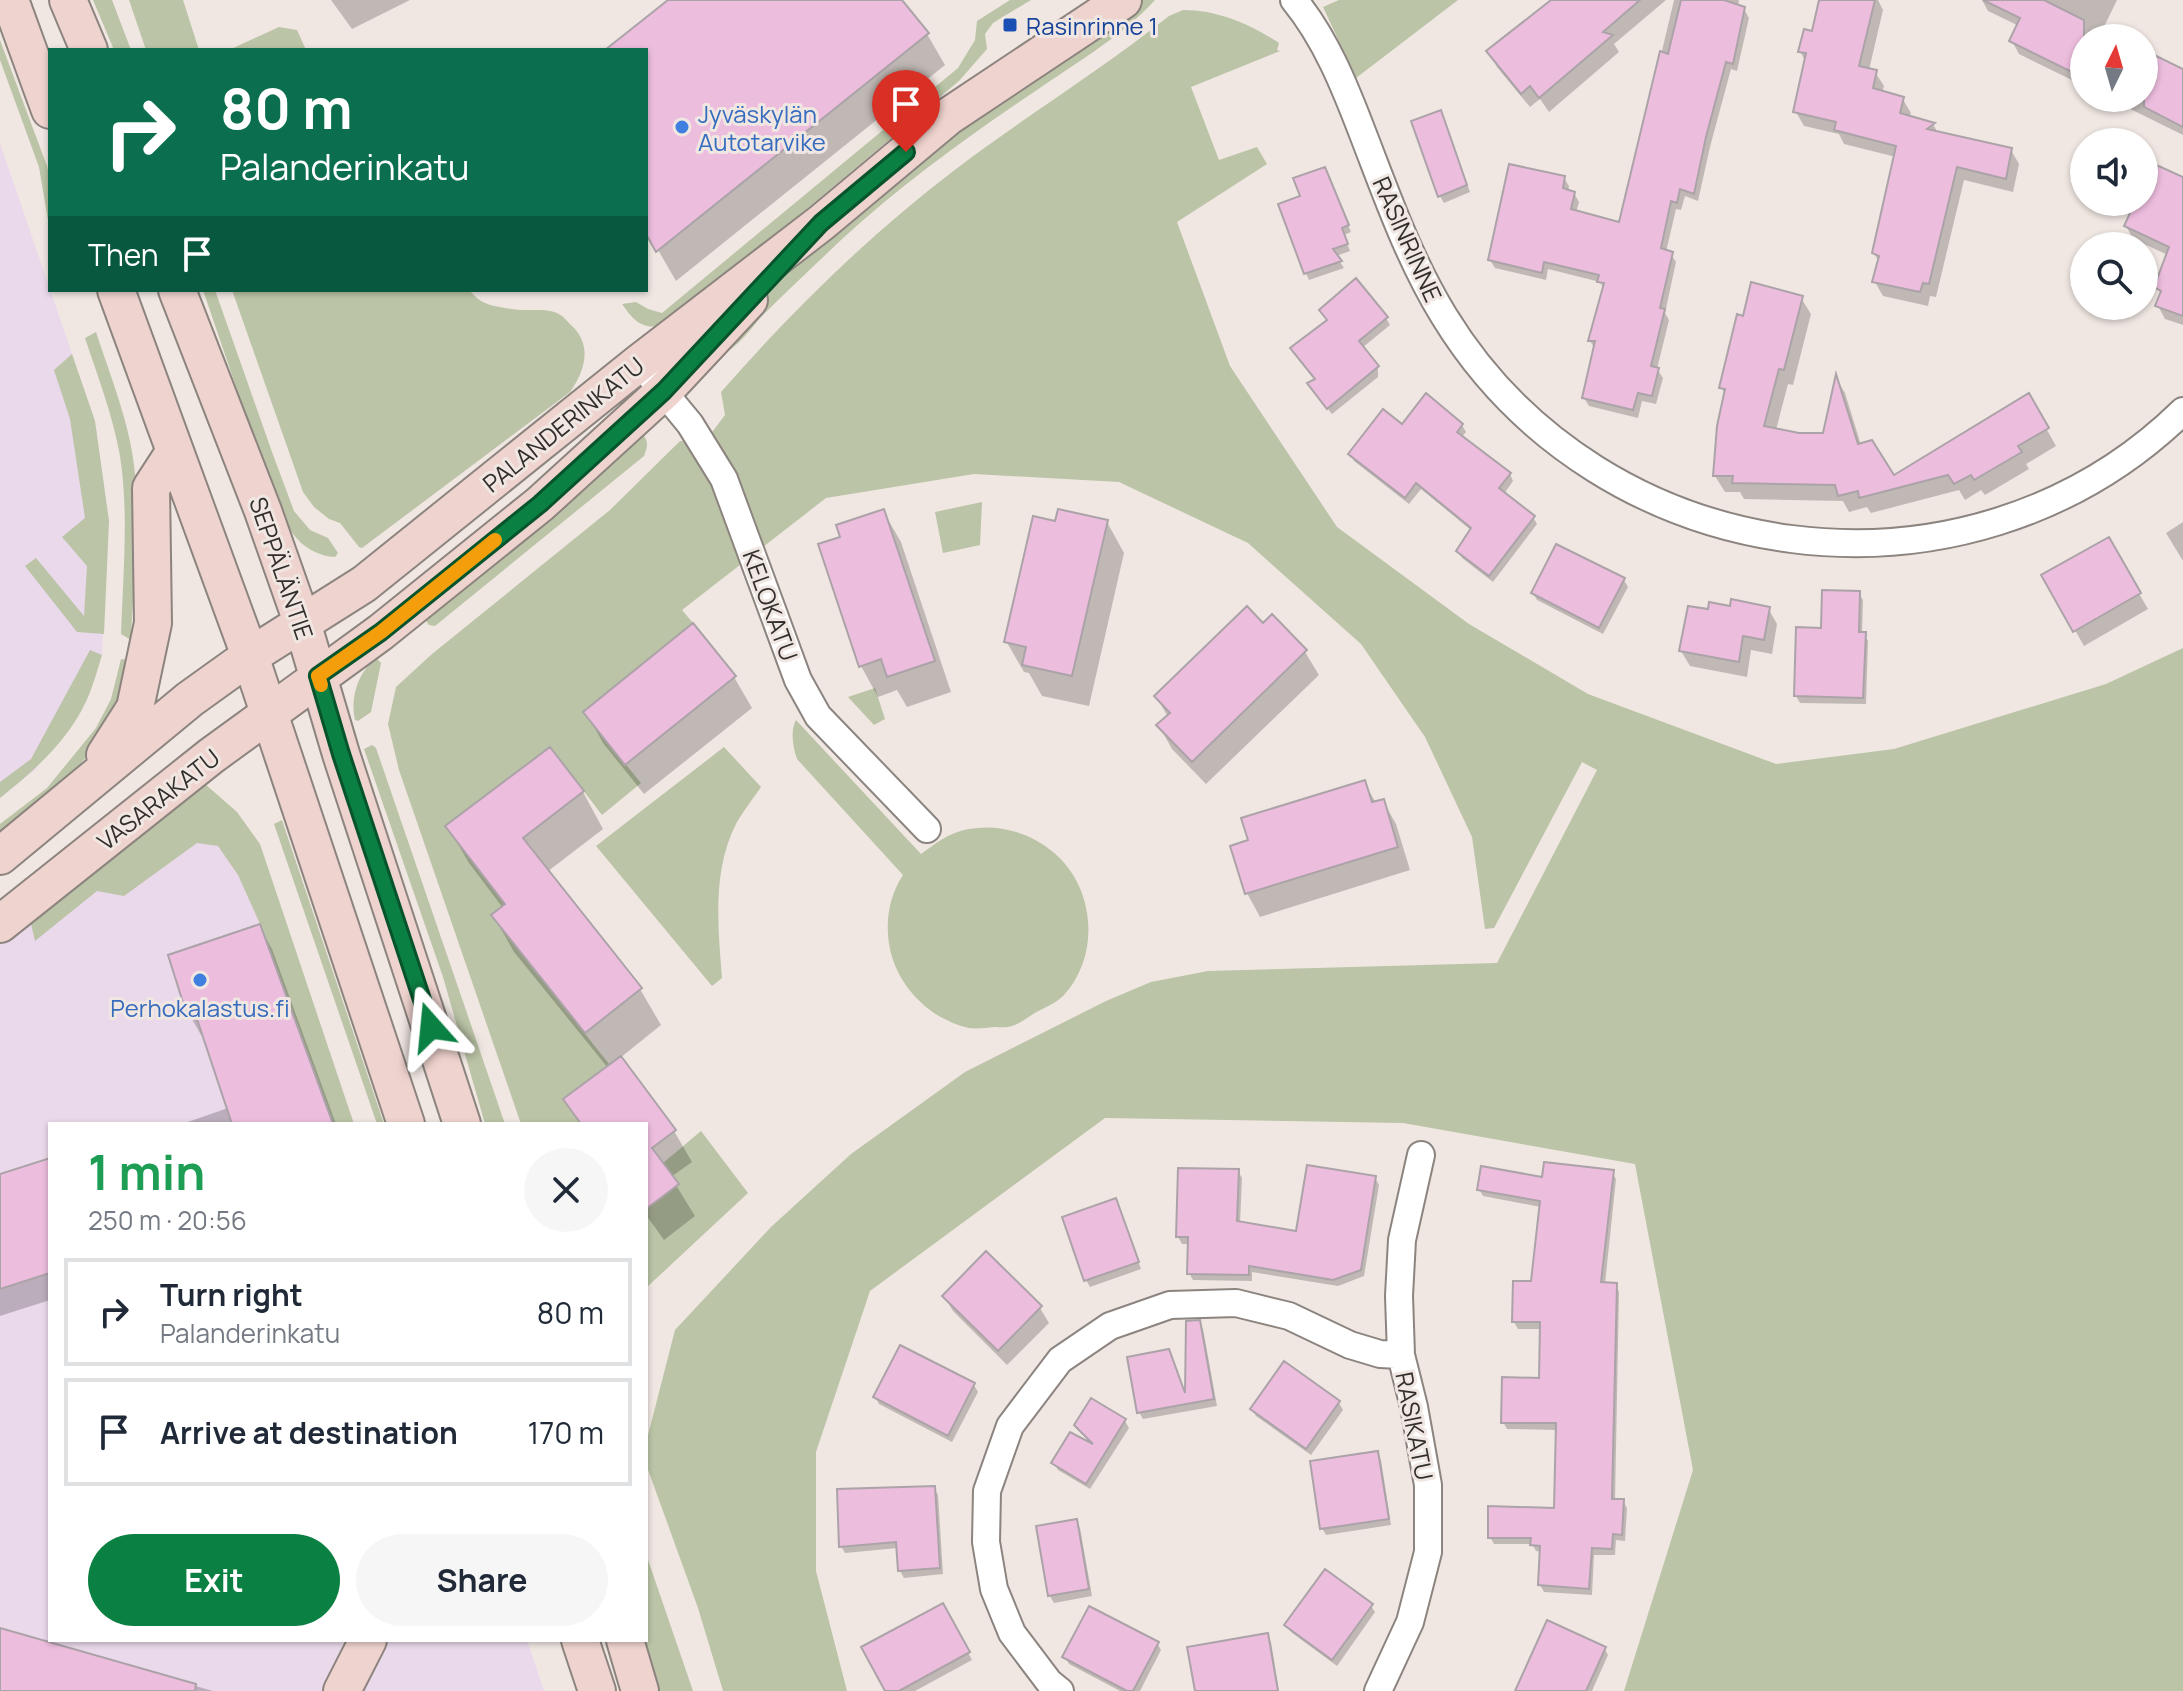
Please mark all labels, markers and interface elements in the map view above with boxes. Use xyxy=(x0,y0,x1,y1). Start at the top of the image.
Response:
place label: Rasinrinne 1 xyxy=(1026,9,1158,42)
marker: Rasinrinne 1 xyxy=(1001,16,1019,34)
north arrow xyxy=(2070,24,2158,112)
map controls xyxy=(2070,24,2158,320)
text: 80 m xyxy=(220,69,353,146)
pin xyxy=(872,70,940,152)
icon: right xyxy=(88,80,192,184)
icon: arrive xyxy=(884,82,928,126)
place label: Jyväskylän Autotarvike xyxy=(698,97,826,158)
marker: Jyväskylän Autotarvike xyxy=(673,118,691,136)
button: sound xyxy=(2070,128,2158,216)
text: Palanderinkatu xyxy=(220,142,469,191)
street label: RASINRINNE xyxy=(1366,171,1450,307)
icon: arrive xyxy=(175,232,219,276)
button: search xyxy=(2070,232,2158,320)
text: Then xyxy=(88,234,159,275)
street label: PALANDERINKATU xyxy=(475,349,651,499)
street label: SEPPÄLÄNTIE xyxy=(242,492,322,644)
street label: KELOKATU xyxy=(736,545,806,665)
street label: VASARAKATU xyxy=(90,741,226,857)
marker: Perhokalastus.fi xyxy=(191,971,209,989)
position arrow xyxy=(389,985,473,1069)
place label: Perhokalastus.fi xyxy=(110,991,290,1024)
text: 1 min xyxy=(88,1139,205,1204)
button: close xyxy=(524,1148,608,1232)
text: 250 m · 20:56 xyxy=(88,1202,247,1238)
text: Turn right xyxy=(160,1274,303,1315)
icon: right xyxy=(92,1290,136,1334)
text: 80 m xyxy=(537,1292,604,1333)
text: Palanderinkatu xyxy=(160,1315,340,1351)
street label: RASIKATU xyxy=(1388,1369,1442,1483)
icon: arrive xyxy=(92,1410,136,1454)
text: Arrive at destination xyxy=(160,1412,458,1453)
text: 170 m xyxy=(527,1412,604,1453)
button: Exit xyxy=(88,1534,340,1626)
button: Share xyxy=(356,1534,608,1626)

